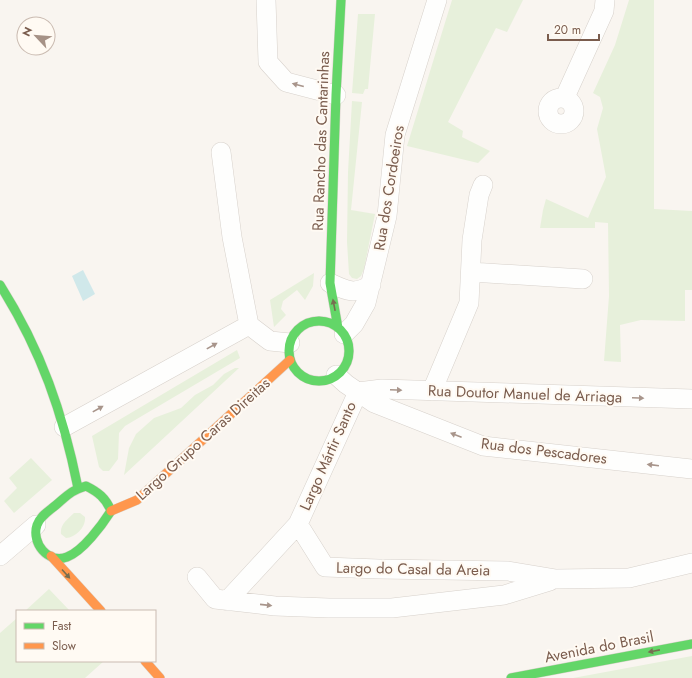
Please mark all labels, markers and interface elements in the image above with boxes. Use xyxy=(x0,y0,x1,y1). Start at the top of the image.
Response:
north arrow xyxy=(16,16,56,56)
scale bar xyxy=(548,16,599,42)
text: 20 m xyxy=(554,21,581,39)
text: N xyxy=(18,24,36,39)
street label: Rua Rancho das Cantarinhas xyxy=(307,51,335,231)
one-way arrow xyxy=(292,82,304,88)
street label: Rua dos Cordoeiros xyxy=(368,124,410,252)
one-way arrow xyxy=(331,299,337,311)
one-way arrow xyxy=(206,343,218,350)
street label: Largo Grupo Caras Direitas xyxy=(131,373,275,505)
street label: Rua Doutor Manuel de Arriaga xyxy=(428,380,622,408)
one-way arrow xyxy=(390,387,403,393)
one-way arrow xyxy=(632,395,645,401)
street label: Largo Mártir Santo xyxy=(294,398,362,514)
one-way arrow xyxy=(92,405,104,412)
one-way arrow xyxy=(450,432,462,438)
street label: Rua dos Pescadores xyxy=(480,432,608,470)
one-way arrow xyxy=(647,462,659,468)
street label: Largo do Casal da Areia xyxy=(336,557,490,581)
one-way arrow xyxy=(61,569,70,579)
one-way arrow xyxy=(260,601,272,608)
legend xyxy=(16,610,156,662)
text: Fast xyxy=(52,617,71,635)
street label: Avenida do Brasil xyxy=(543,626,655,668)
text: Slow xyxy=(52,637,77,655)
one-way arrow xyxy=(647,649,660,655)

